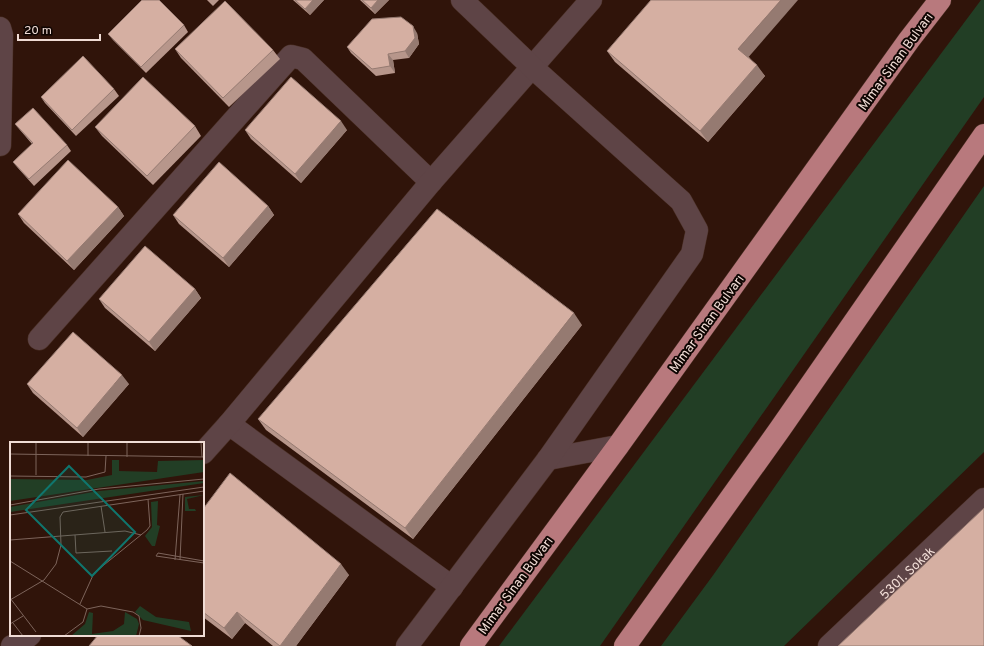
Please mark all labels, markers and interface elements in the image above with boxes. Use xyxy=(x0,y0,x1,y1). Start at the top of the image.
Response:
street label: Mimar Sinan Bulvarı xyxy=(856,10,937,114)
scale bar xyxy=(18,16,100,42)
text: 20 m xyxy=(24,23,52,39)
street label: Mimar Sinan Bulvarı xyxy=(667,272,748,376)
inset map xyxy=(10,442,204,636)
street label: Mimar Sinan Bulvarı xyxy=(476,534,557,638)
street label: 5301. Sokak xyxy=(877,544,939,604)

